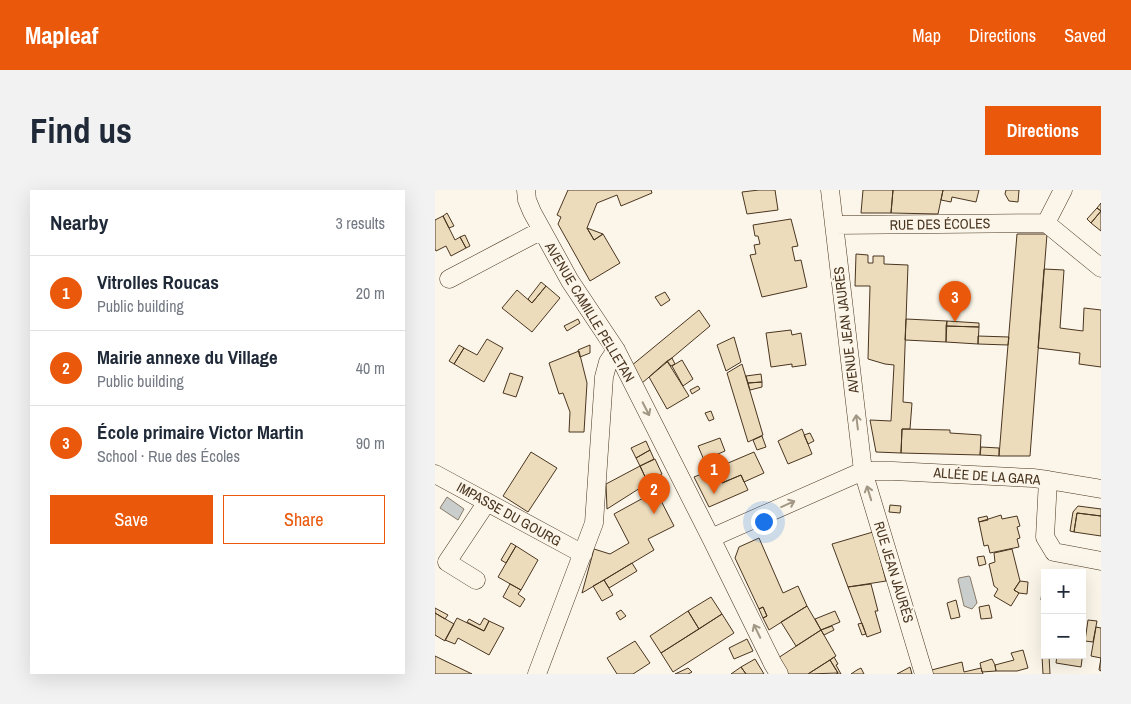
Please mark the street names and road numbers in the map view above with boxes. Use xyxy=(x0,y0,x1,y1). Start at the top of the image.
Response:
street label: RUE DES ÉCOLES xyxy=(889,214,991,234)
street label: AVENUE CAMILLE PELLETAN xyxy=(541,238,639,385)
street label: AVENUE JEAN JAURÈS xyxy=(829,265,863,395)
street label: ALLÉE DE LA GARA xyxy=(932,463,1041,489)
street label: IMPASSE DU GOURG xyxy=(454,478,564,550)
street label: RUE JEAN JAURÈS xyxy=(870,519,918,625)

